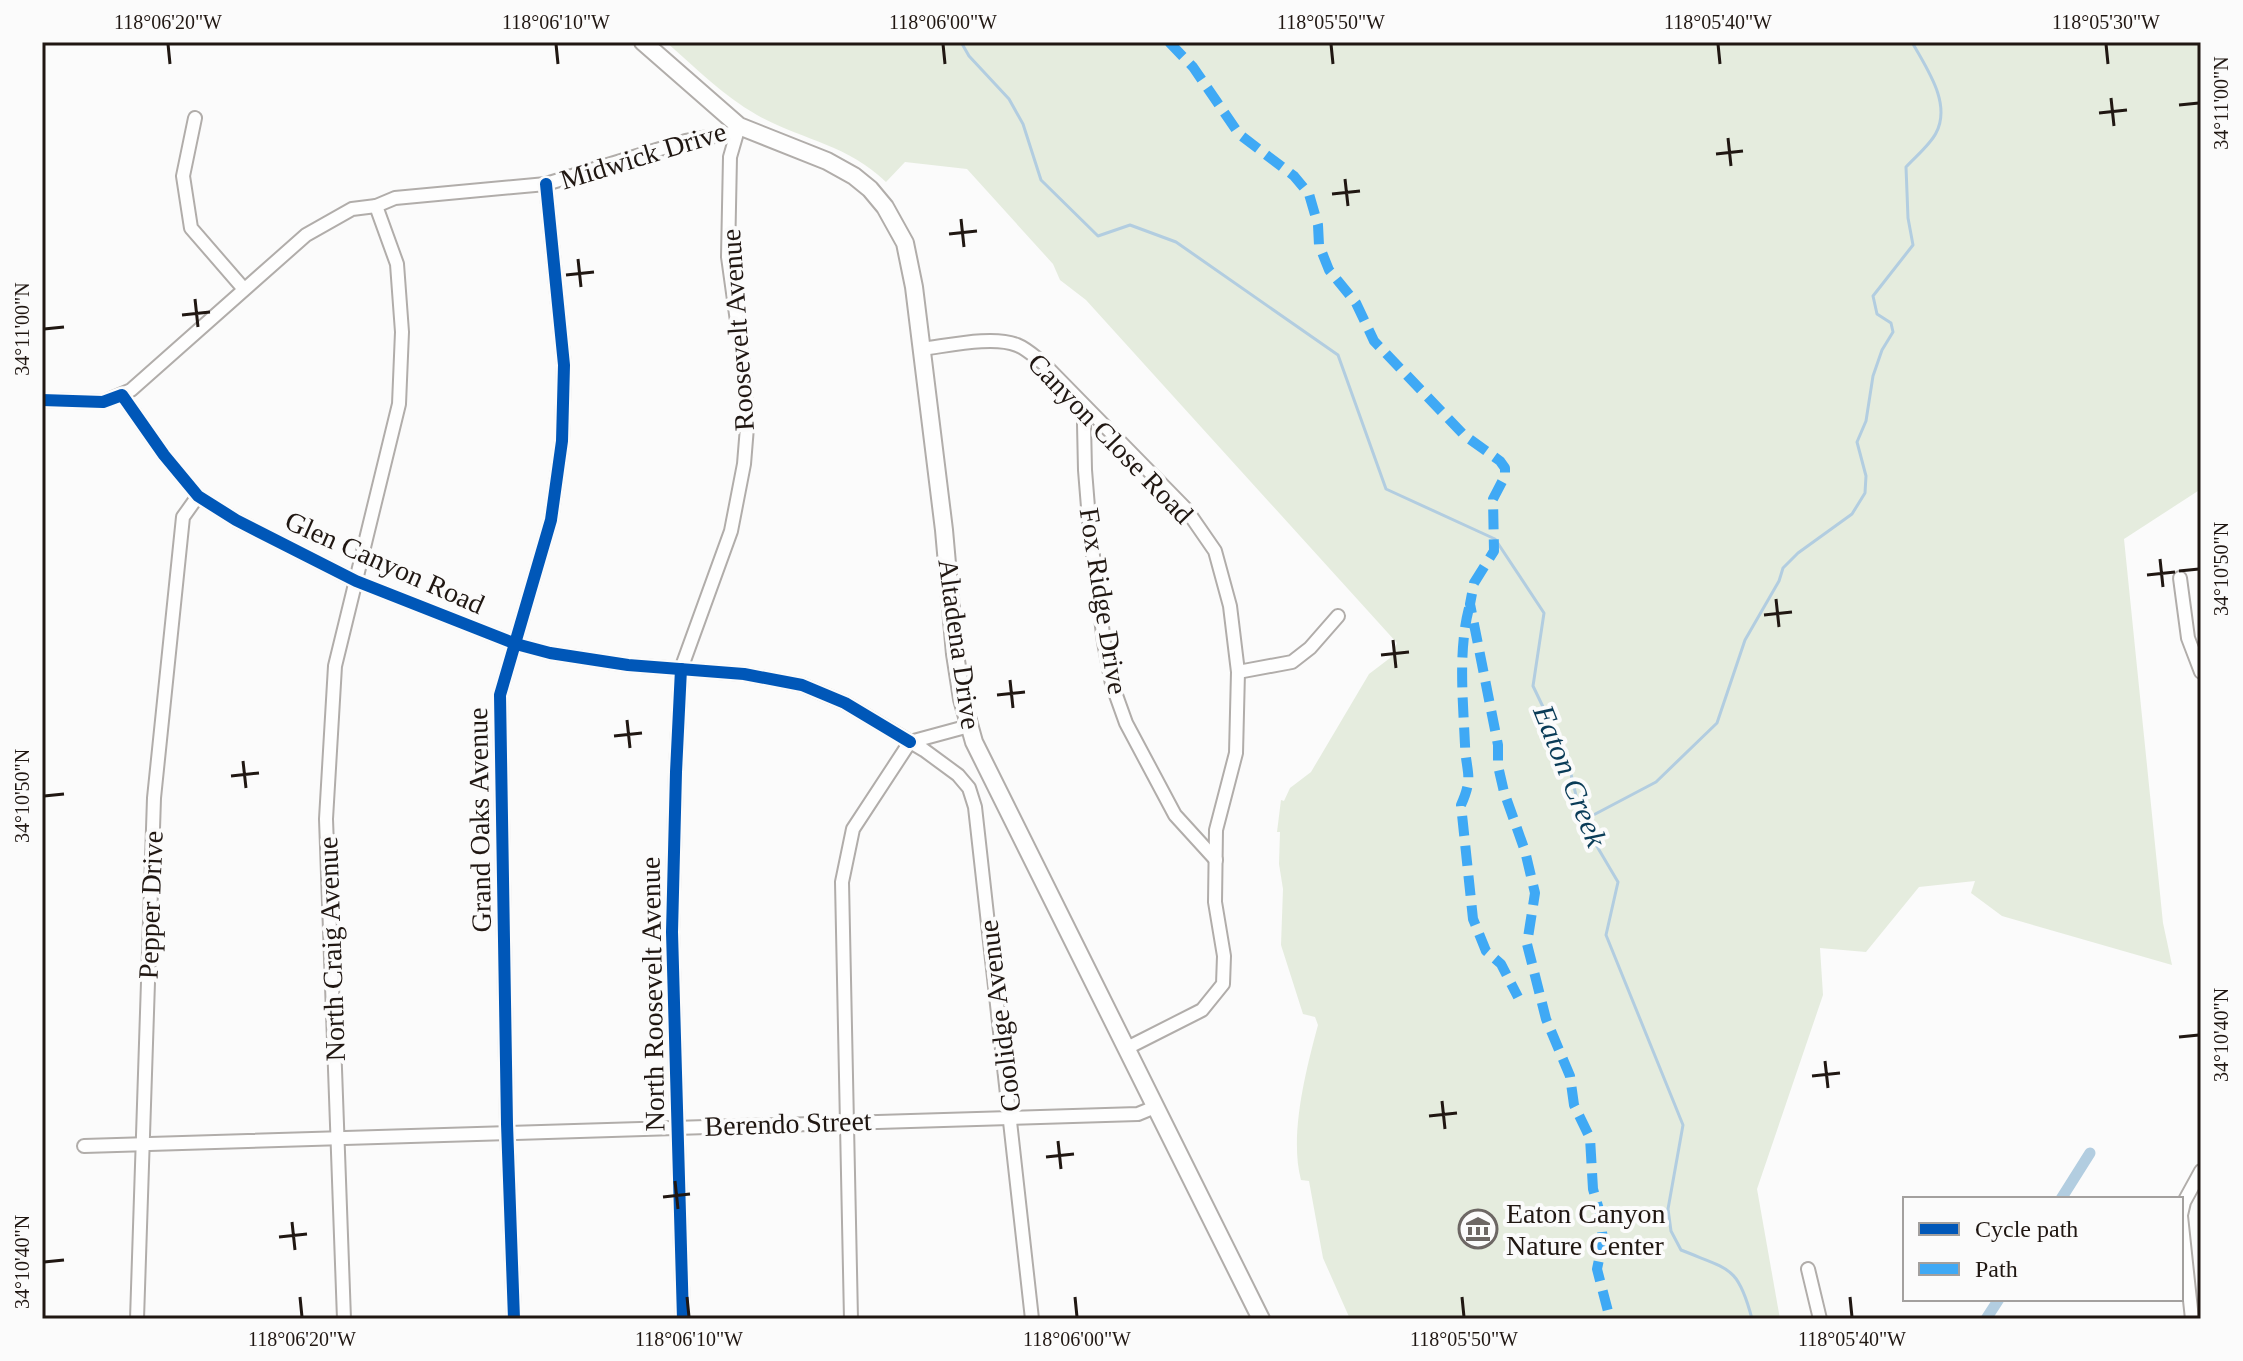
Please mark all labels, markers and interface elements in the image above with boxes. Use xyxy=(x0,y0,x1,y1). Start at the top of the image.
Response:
text: 118°06'20"W xyxy=(114,11,222,33)
text: 118°06'10"W xyxy=(502,11,610,33)
text: 118°06'00"W xyxy=(889,11,997,33)
text: 118°05'50"W xyxy=(1277,11,1385,33)
text: 118°05'40"W xyxy=(1664,11,1772,33)
text: 118°05'30"W xyxy=(2052,11,2160,33)
text: 34°11'00"N xyxy=(2210,56,2232,150)
street label: Midwick Drive xyxy=(556,116,730,195)
street label: Roosevelt Avenue xyxy=(715,228,760,432)
text: 34°11'00"N xyxy=(11,282,33,376)
street label: Canyon Close Road xyxy=(1022,347,1200,530)
street label: Glen Canyon Road xyxy=(280,505,489,620)
street label: Fox Ridge Drive xyxy=(1073,506,1134,696)
text: 34°10'50"N xyxy=(2210,522,2232,616)
street label: Altadena Drive xyxy=(932,557,987,731)
water label: Eaton Creek xyxy=(1527,699,1614,852)
street label: Grand Oaks Avenue xyxy=(462,707,497,933)
text: 34°10'50"N xyxy=(11,749,33,843)
street label: Pepper Drive xyxy=(132,830,169,980)
street label: North Craig Avenue xyxy=(312,836,351,1062)
street label: North Roosevelt Avenue xyxy=(635,856,670,1132)
street label: Coolidge Avenue xyxy=(972,918,1027,1114)
text: 34°10'40"N xyxy=(2210,988,2232,1082)
street label: Berendo Street xyxy=(704,1105,872,1142)
legend xyxy=(1903,1197,2183,1301)
place label: Eaton Canyon Nature Center xyxy=(1506,1198,1665,1261)
museum icon: Eaton Canyon Nature Center xyxy=(1457,1208,1499,1250)
text: 34°10'40"N xyxy=(11,1215,33,1309)
text: Cycle path xyxy=(1975,1216,2078,1242)
text: Path xyxy=(1975,1256,2018,1282)
text: 118°06'20"W xyxy=(248,1328,356,1350)
text: 118°06'10"W xyxy=(635,1328,743,1350)
text: 118°06'00"W xyxy=(1023,1328,1131,1350)
text: 118°05'50"W xyxy=(1410,1328,1518,1350)
text: 118°05'40"W xyxy=(1798,1328,1906,1350)

